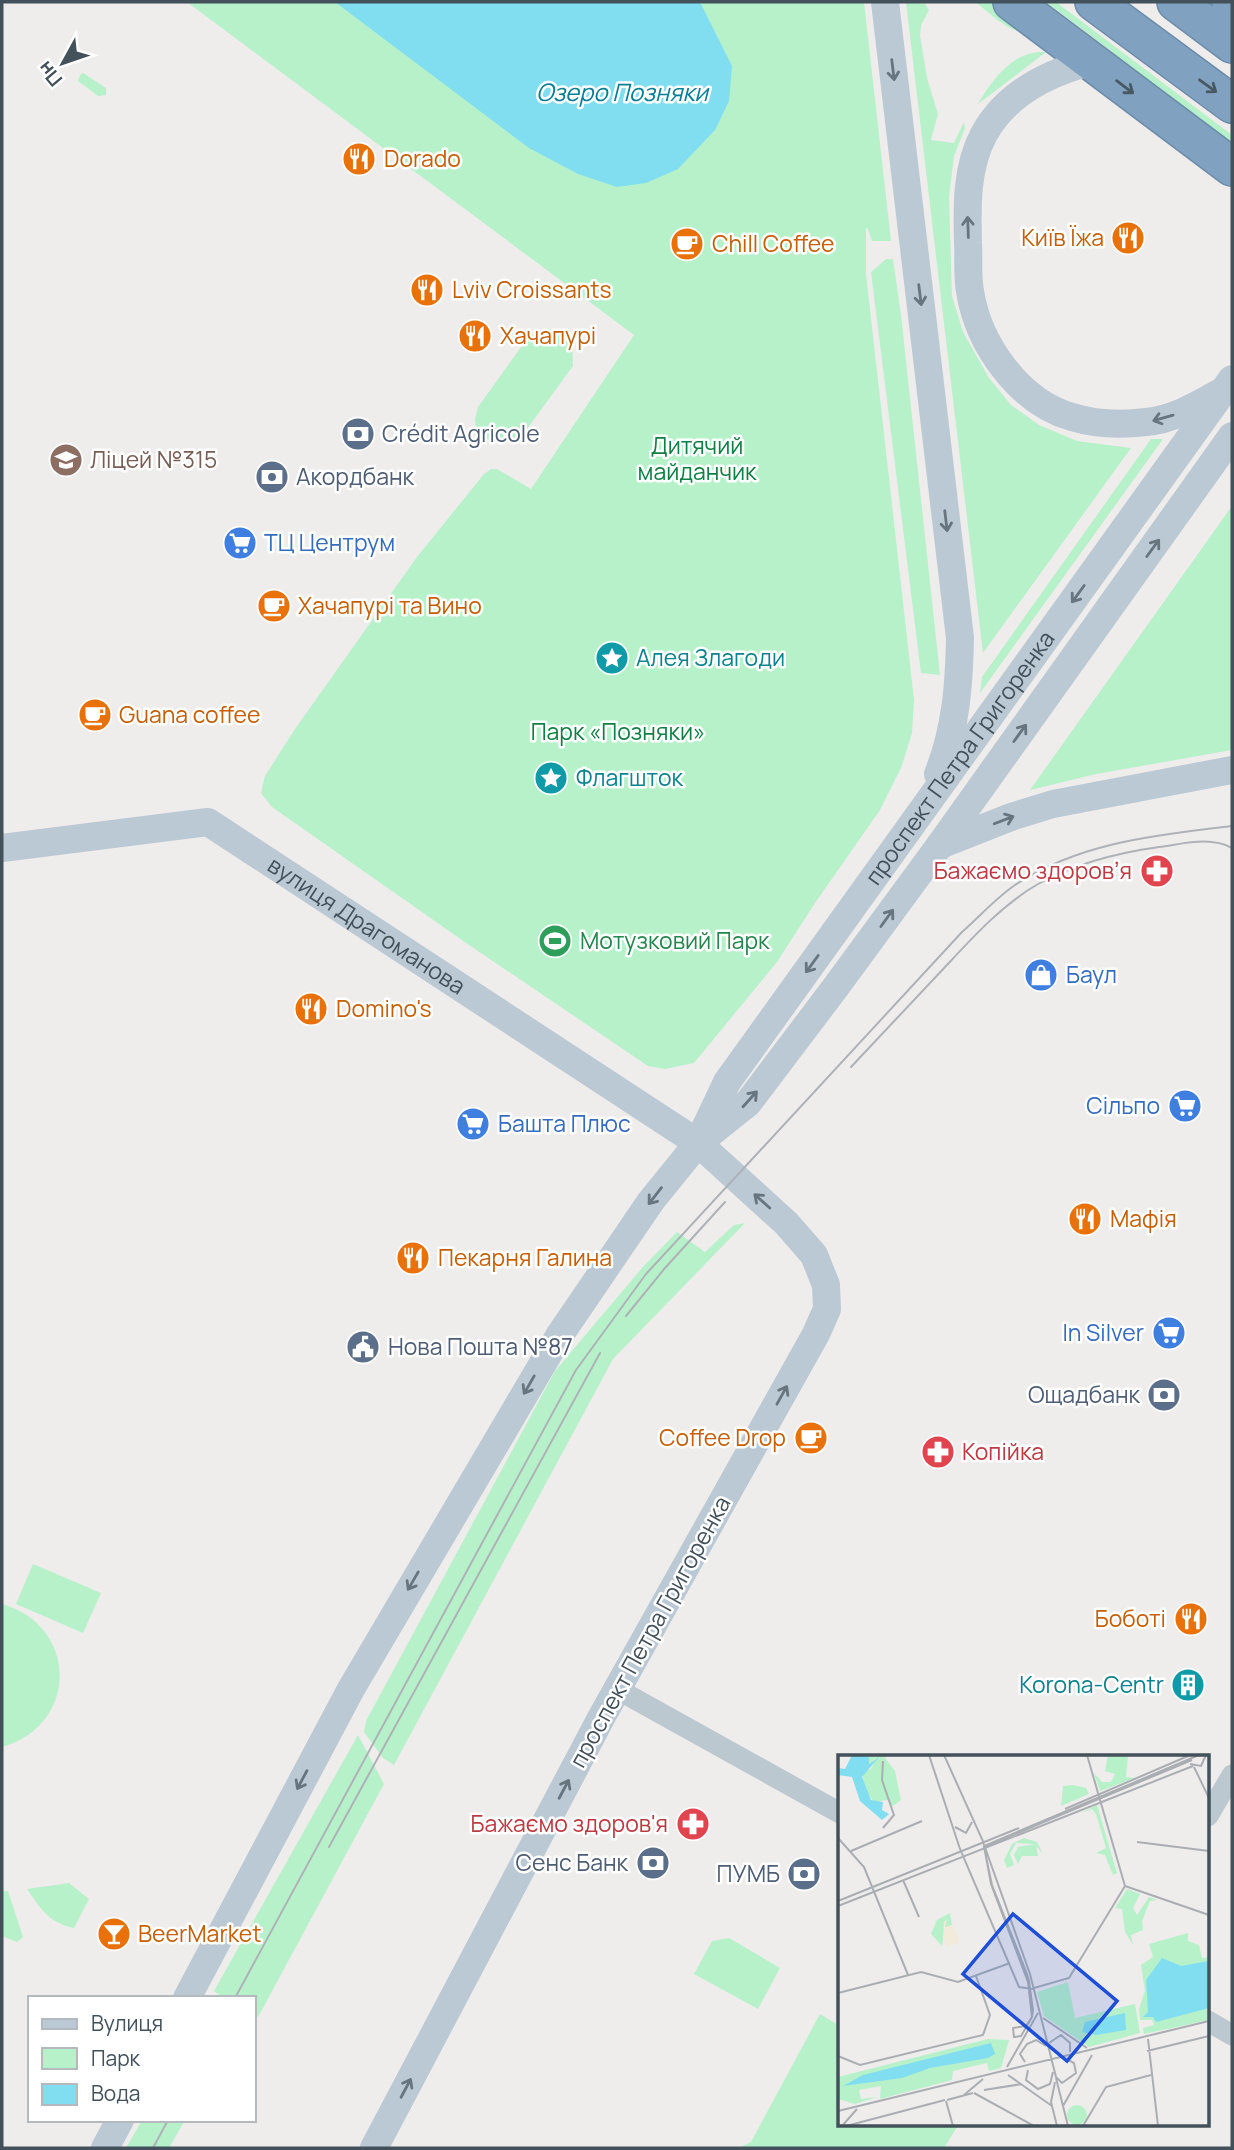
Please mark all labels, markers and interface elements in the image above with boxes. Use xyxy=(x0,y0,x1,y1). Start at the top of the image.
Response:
north arrow xyxy=(28,28,98,98)
text: Пн xyxy=(32,56,68,92)
one-way arrow xyxy=(887,58,900,80)
water label: Озеро Позняки xyxy=(536,75,710,108)
one-way arrow xyxy=(1199,78,1218,93)
one-way arrow xyxy=(1115,80,1134,95)
restaurant icon: Dorado xyxy=(340,140,378,178)
place label: Dorado xyxy=(384,142,461,174)
one-way arrow xyxy=(961,216,974,239)
restaurant icon: Київ Їжа xyxy=(1109,219,1147,257)
place label: Київ Їжа xyxy=(1021,221,1104,253)
cafe icon: Chill Coffee xyxy=(668,225,706,263)
place label: Chill Coffee xyxy=(712,227,835,259)
restaurant icon: Lviv Croissants xyxy=(408,271,446,309)
place label: Lviv Croissants xyxy=(452,273,612,305)
one-way arrow xyxy=(913,284,926,306)
restaurant icon: Хачапурі xyxy=(456,317,494,355)
place label: Хачапурі xyxy=(500,319,596,351)
one-way arrow xyxy=(1152,412,1174,425)
bank icon: Crédit Agricole xyxy=(339,415,377,453)
place label: Crédit Agricole xyxy=(382,417,540,449)
park label: Дитячий майданчик xyxy=(638,429,757,487)
school or university icon: Ліцей №315 xyxy=(47,441,85,479)
place label: Ліцей №315 xyxy=(90,443,217,475)
bank icon: Акордбанк xyxy=(253,458,291,496)
place label: Акордбанк xyxy=(296,460,415,492)
one-way arrow xyxy=(940,510,953,532)
supermarket icon: ТЦ Центрум xyxy=(221,524,259,562)
place label: ТЦ Центрум xyxy=(264,526,395,558)
one-way arrow xyxy=(1145,539,1160,558)
one-way arrow xyxy=(1071,584,1085,603)
cafe icon: Хачапурі та Вино xyxy=(255,587,293,625)
place label: Хачапурі та Вино xyxy=(298,589,482,621)
street label: проспект Петра Григоренка xyxy=(857,624,1061,891)
place icon: Алея Злагоди xyxy=(593,639,631,677)
place label: Алея Злагоди xyxy=(636,641,785,673)
cafe icon: Guana coffee xyxy=(76,696,114,734)
place label: Guana coffee xyxy=(119,698,260,730)
park label: Парк «Позняки» xyxy=(531,715,705,747)
one-way arrow xyxy=(1013,724,1027,743)
place icon: Флагшток xyxy=(532,759,570,797)
place label: Флагшток xyxy=(576,761,684,793)
one-way arrow xyxy=(992,813,1014,825)
street label: вулиця Драгоманова xyxy=(262,848,472,1001)
pharmacy icon: Бажаємо здоровʼя xyxy=(1138,852,1176,890)
place label: Бажаємо здоровʼя xyxy=(934,854,1132,886)
one-way arrow xyxy=(879,908,894,927)
sports icon: Мотузковий Парк xyxy=(536,922,574,960)
place label: Мотузковий Парк xyxy=(580,924,770,956)
one-way arrow xyxy=(805,954,820,973)
shop icon: Баул xyxy=(1022,956,1060,994)
place label: Баул xyxy=(1066,958,1117,990)
restaurant icon: Domino's xyxy=(292,990,330,1028)
place label: Domino's xyxy=(336,992,432,1024)
supermarket icon: Сільпо xyxy=(1166,1087,1204,1125)
place label: Сільпо xyxy=(1086,1089,1160,1121)
one-way arrow xyxy=(742,1090,758,1108)
supermarket icon: Башта Плюс xyxy=(454,1105,492,1143)
place label: Башта Плюс xyxy=(498,1107,631,1139)
one-way arrow xyxy=(648,1186,663,1205)
one-way arrow xyxy=(754,1193,771,1210)
restaurant icon: Мафія xyxy=(1066,1200,1104,1238)
place label: Мафія xyxy=(1110,1202,1177,1234)
restaurant icon: Пекарня Галина xyxy=(394,1239,432,1277)
place label: Пекарня Галина xyxy=(438,1241,612,1273)
supermarket icon: In Silver xyxy=(1150,1314,1188,1352)
place label: In Silver xyxy=(1062,1316,1144,1348)
public building icon: Нова Пошта №87 xyxy=(344,1328,382,1366)
place label: Нова Пошта №87 xyxy=(388,1330,573,1362)
one-way arrow xyxy=(521,1374,535,1394)
bank icon: Ощадбанк xyxy=(1145,1376,1183,1414)
place label: Ощадбанк xyxy=(1028,1378,1141,1410)
one-way arrow xyxy=(775,1385,789,1405)
cafe icon: Coffee Drop xyxy=(792,1419,830,1457)
place label: Coffee Drop xyxy=(659,1421,786,1453)
pharmacy icon: Копійка xyxy=(919,1433,957,1471)
place label: Копійка xyxy=(962,1435,1044,1467)
street label: проспект Петра Григоренка xyxy=(561,1490,737,1773)
one-way arrow xyxy=(406,1571,420,1591)
restaurant icon: Боботі xyxy=(1172,1600,1210,1638)
place label: Боботі xyxy=(1095,1602,1166,1634)
building icon: Korona-Centr xyxy=(1169,1666,1207,1704)
place label: Korona-Centr xyxy=(1019,1668,1164,1700)
inset map xyxy=(838,1755,1210,2126)
one-way arrow xyxy=(295,1769,309,1789)
one-way arrow xyxy=(558,1779,571,1800)
pharmacy icon: Бажаємо здоров'я xyxy=(674,1805,712,1843)
place label: Бажаємо здоров'я xyxy=(471,1807,668,1839)
bank icon: Сенс Банк xyxy=(634,1844,672,1882)
place label: Сенс Банк xyxy=(516,1846,629,1878)
bank icon: ПУМБ xyxy=(785,1855,823,1893)
place label: ПУМБ xyxy=(717,1857,780,1889)
bar icon: BeerMarket xyxy=(95,1915,133,1953)
place label: BeerMarket xyxy=(138,1917,262,1949)
legend xyxy=(28,1996,256,2122)
text: Вулиця xyxy=(91,2009,163,2037)
text: Парк xyxy=(91,2044,141,2072)
one-way arrow xyxy=(400,2078,414,2099)
text: Вода xyxy=(91,2079,141,2107)

